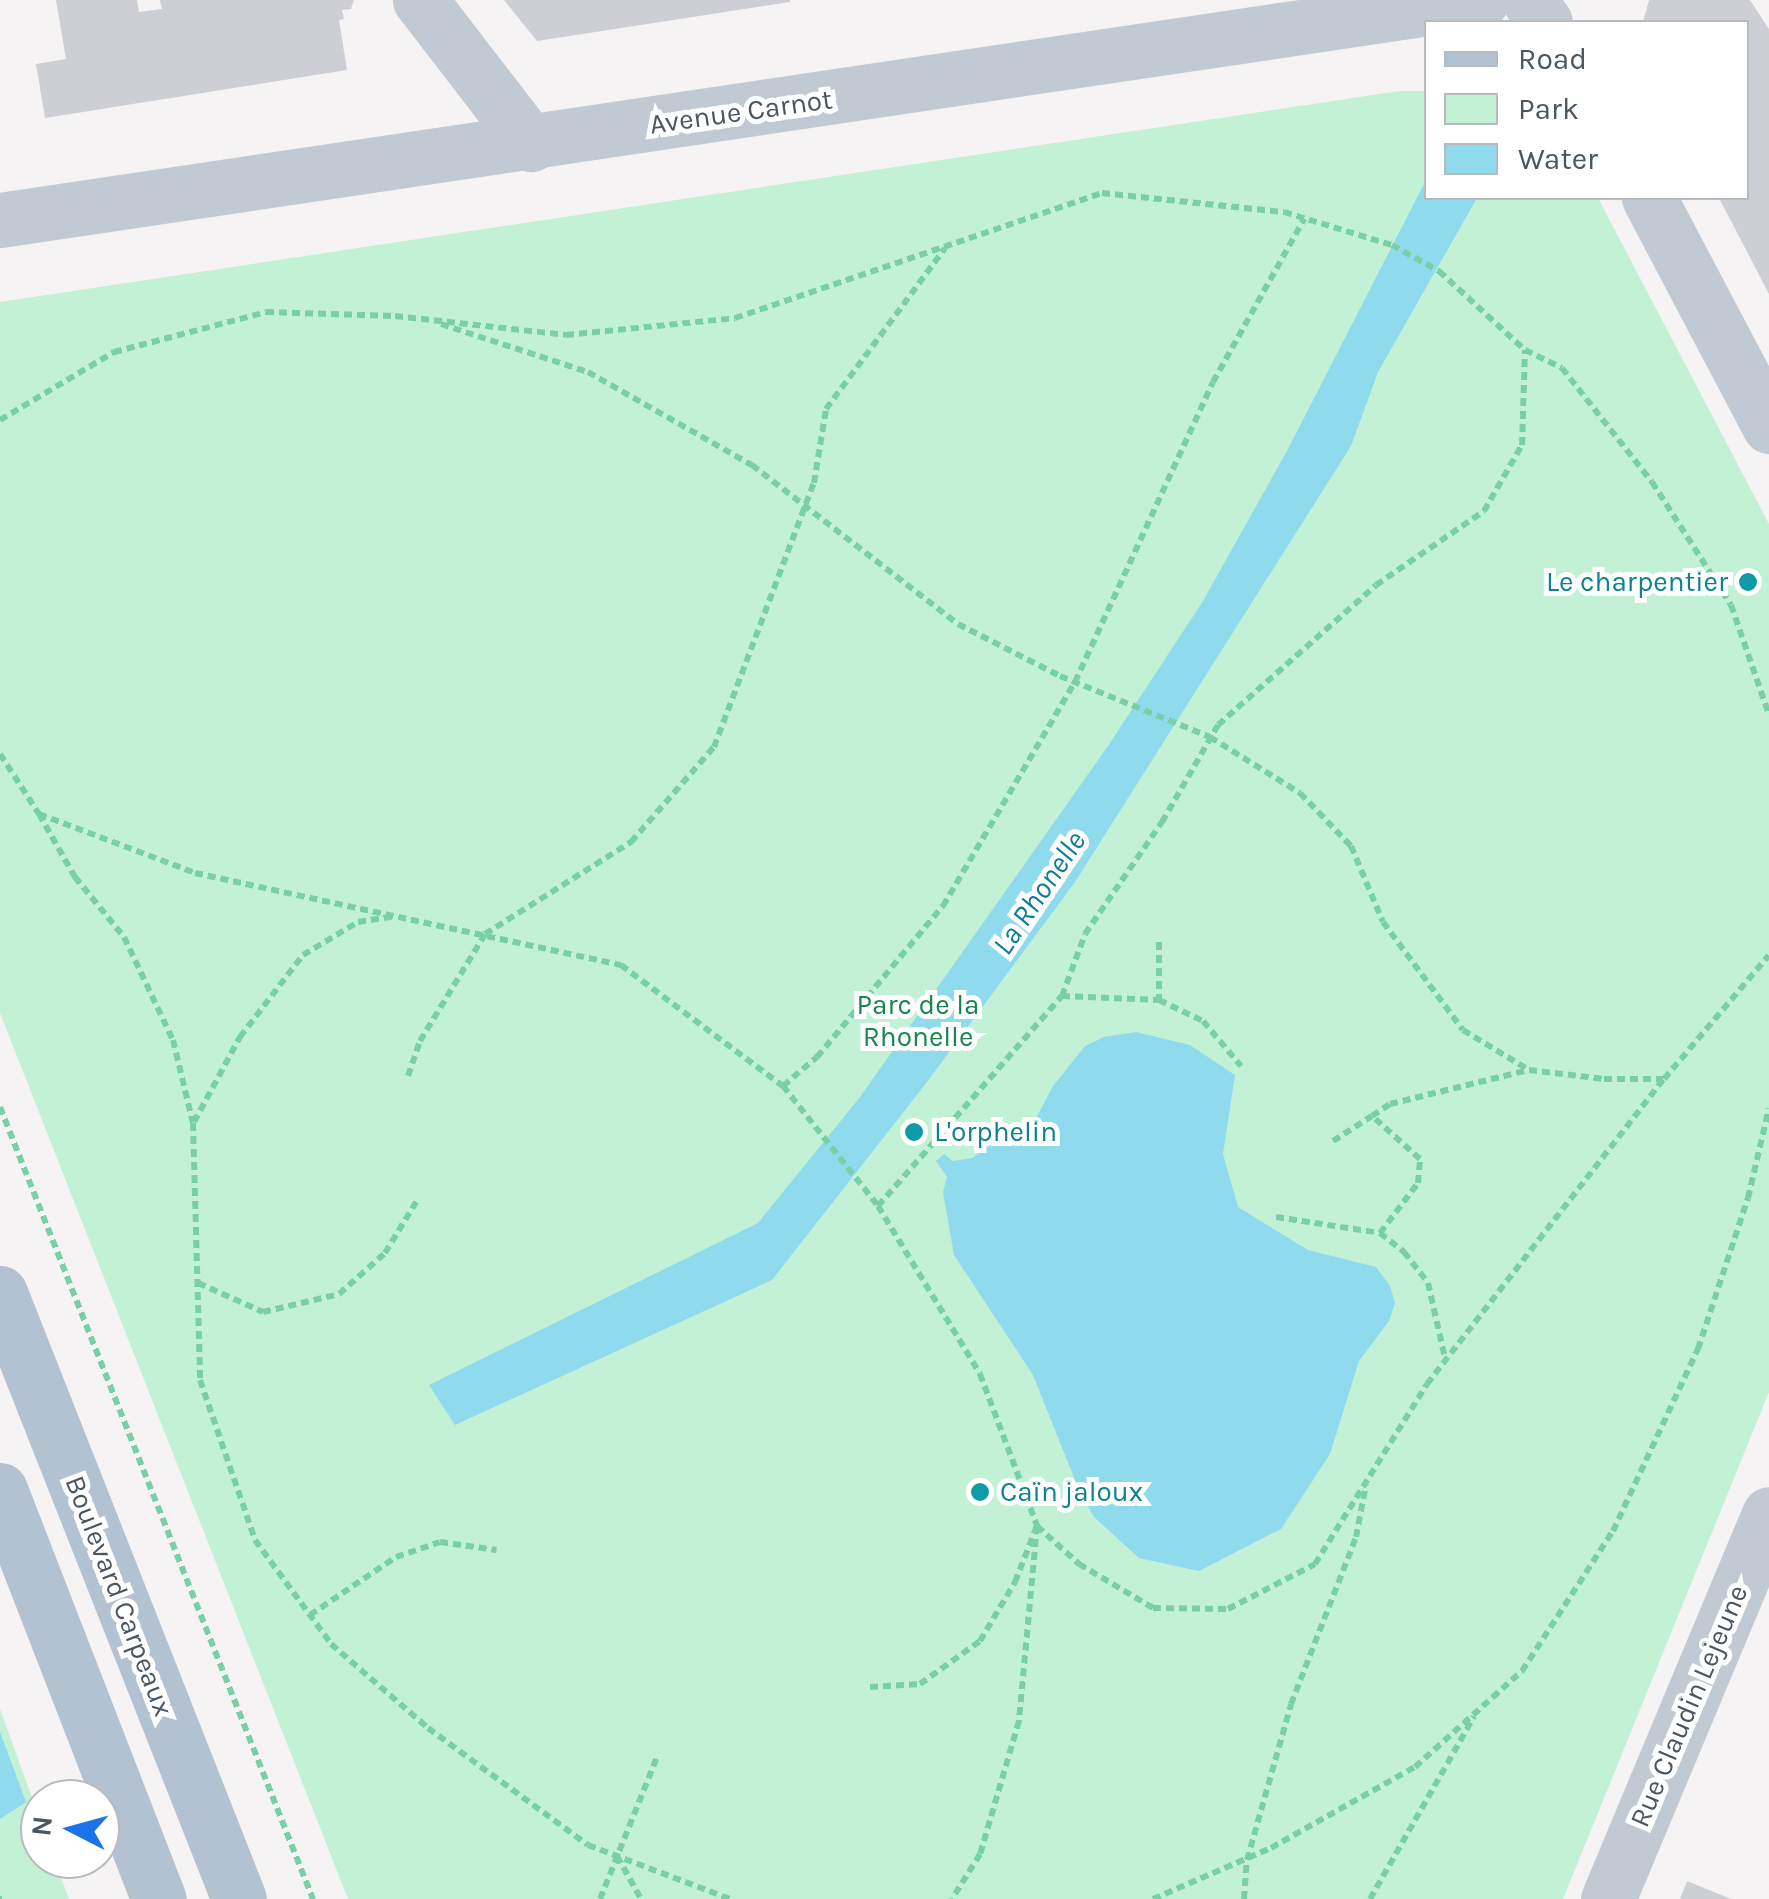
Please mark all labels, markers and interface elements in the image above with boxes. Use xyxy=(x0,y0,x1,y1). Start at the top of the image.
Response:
legend xyxy=(1424,20,1749,200)
text: Road xyxy=(1518,41,1587,77)
street label: Avenue Carnot xyxy=(647,83,835,141)
text: Park xyxy=(1518,91,1579,127)
text: Water xyxy=(1518,141,1598,177)
place label: Le charpentier xyxy=(1546,565,1728,599)
marker: Le charpentier xyxy=(1737,571,1759,593)
water label: La Rhonelle xyxy=(985,824,1093,962)
park label: Parc de la Rhonelle xyxy=(856,988,980,1054)
place label: L'orphelin xyxy=(934,1115,1057,1149)
marker: L'orphelin xyxy=(903,1121,925,1143)
street label: Boulevard Carpeaux xyxy=(58,1471,180,1721)
place label: Caïn jaloux xyxy=(1000,1475,1143,1509)
marker: Caïn jaloux xyxy=(969,1481,991,1503)
street label: Rue Claudin Lejeune xyxy=(1623,1580,1755,1832)
north arrow xyxy=(20,1779,120,1879)
text: N xyxy=(24,1814,59,1838)

